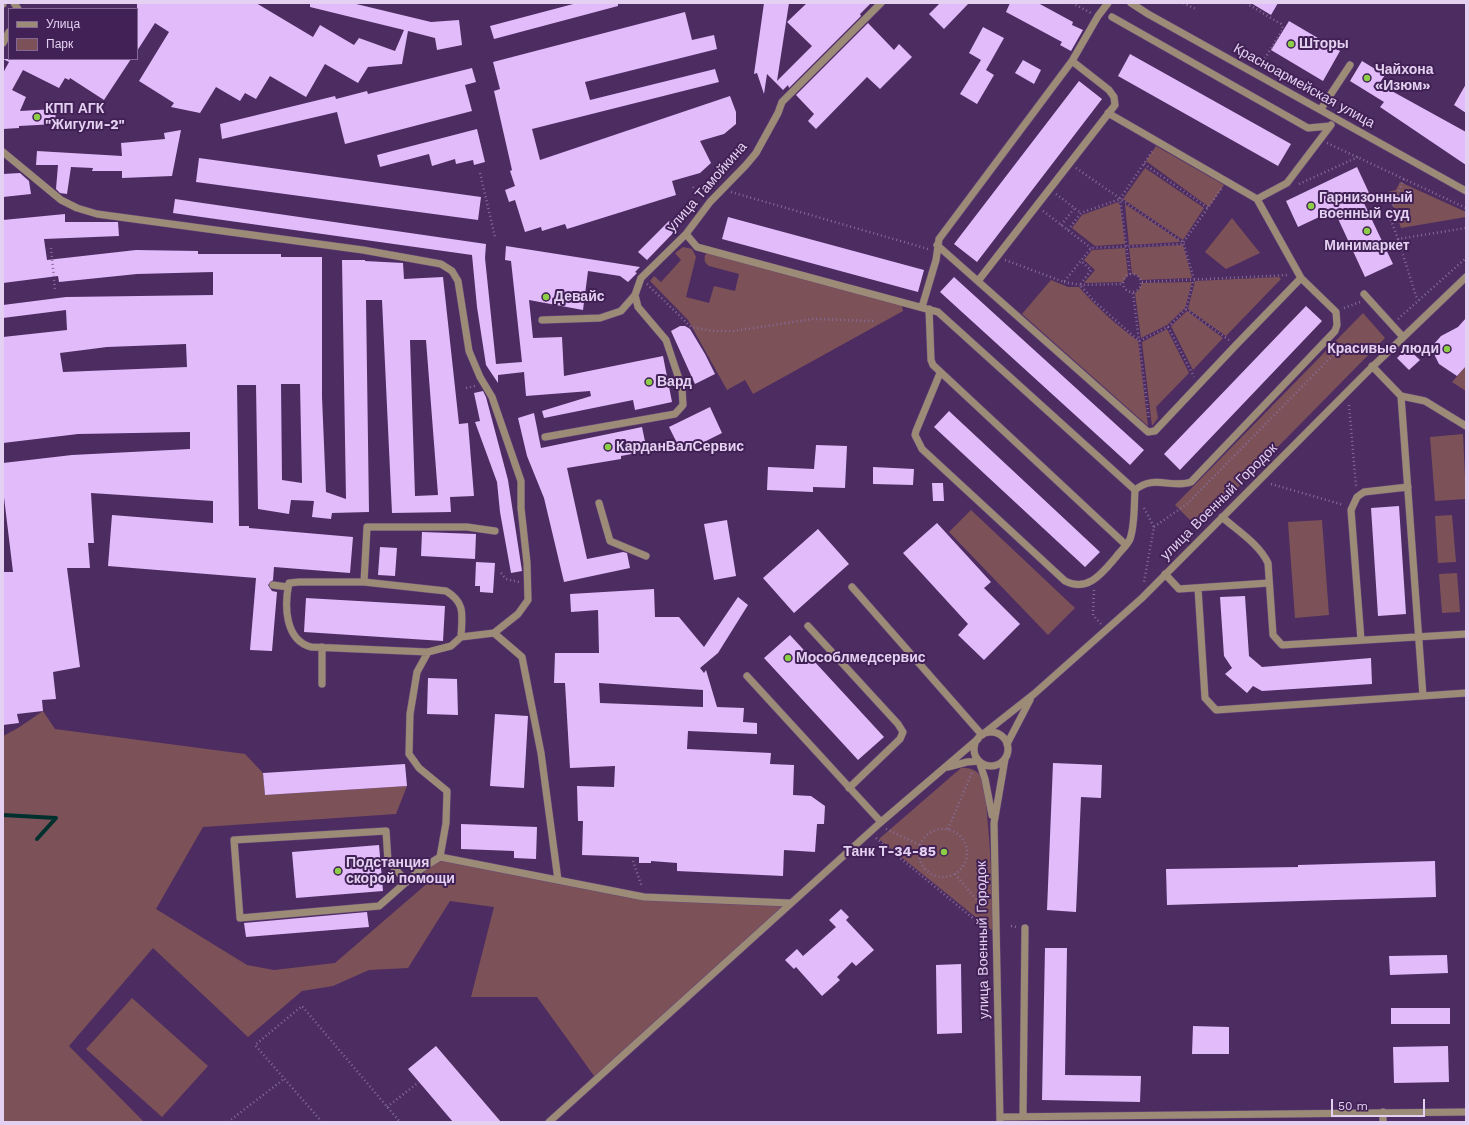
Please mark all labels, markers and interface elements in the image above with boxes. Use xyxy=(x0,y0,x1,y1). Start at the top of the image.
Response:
legend xyxy=(8,8,138,60)
text: Улица xyxy=(46,17,80,31)
place label: Шторы xyxy=(1299,36,1349,52)
text: Парк xyxy=(46,37,73,51)
marker: Шторы xyxy=(1286,39,1296,49)
street label: Красноармейская улица xyxy=(1230,40,1378,132)
place label: Чайхона «Изюм» xyxy=(1375,62,1433,94)
marker: Чайхона «Изюм» xyxy=(1362,73,1372,83)
place label: КПП АГК "Жигули-2" xyxy=(45,101,125,134)
marker: КПП АГК "Жигули-2" xyxy=(32,112,42,122)
street label: улица Тамойкина xyxy=(663,139,751,235)
place label: Гарнизонный военный суд xyxy=(1319,190,1413,222)
marker: Гарнизонный военный суд xyxy=(1306,201,1316,211)
marker: Минимаркет xyxy=(1362,226,1372,236)
place label: Минимаркет xyxy=(1324,238,1410,254)
place label: Девайс xyxy=(554,289,605,305)
marker: Девайс xyxy=(541,292,551,302)
place label: Красивые люди xyxy=(1327,341,1439,357)
marker: Красивые люди xyxy=(1442,344,1452,354)
place label: Вард xyxy=(657,374,692,390)
marker: Вард xyxy=(644,377,654,387)
place label: КарданВалСервис xyxy=(616,439,744,455)
street label: улица Военный Городок xyxy=(1157,440,1281,564)
marker: КарданВалСервис xyxy=(603,442,613,452)
place label: Мособлмедсервис xyxy=(796,650,926,666)
marker: Мособлмедсервис xyxy=(783,653,793,663)
place label: Танк Т-34-85 xyxy=(843,844,936,860)
marker: Танк Т-34-85 xyxy=(939,847,949,857)
place label: Подстанция скорой помощи xyxy=(346,855,455,888)
street label: улица Военный Городок xyxy=(973,861,993,1019)
marker: Подстанция скорой помощи xyxy=(333,866,343,876)
scale bar xyxy=(1333,1091,1427,1117)
text: 50 m xyxy=(1338,1099,1368,1113)

